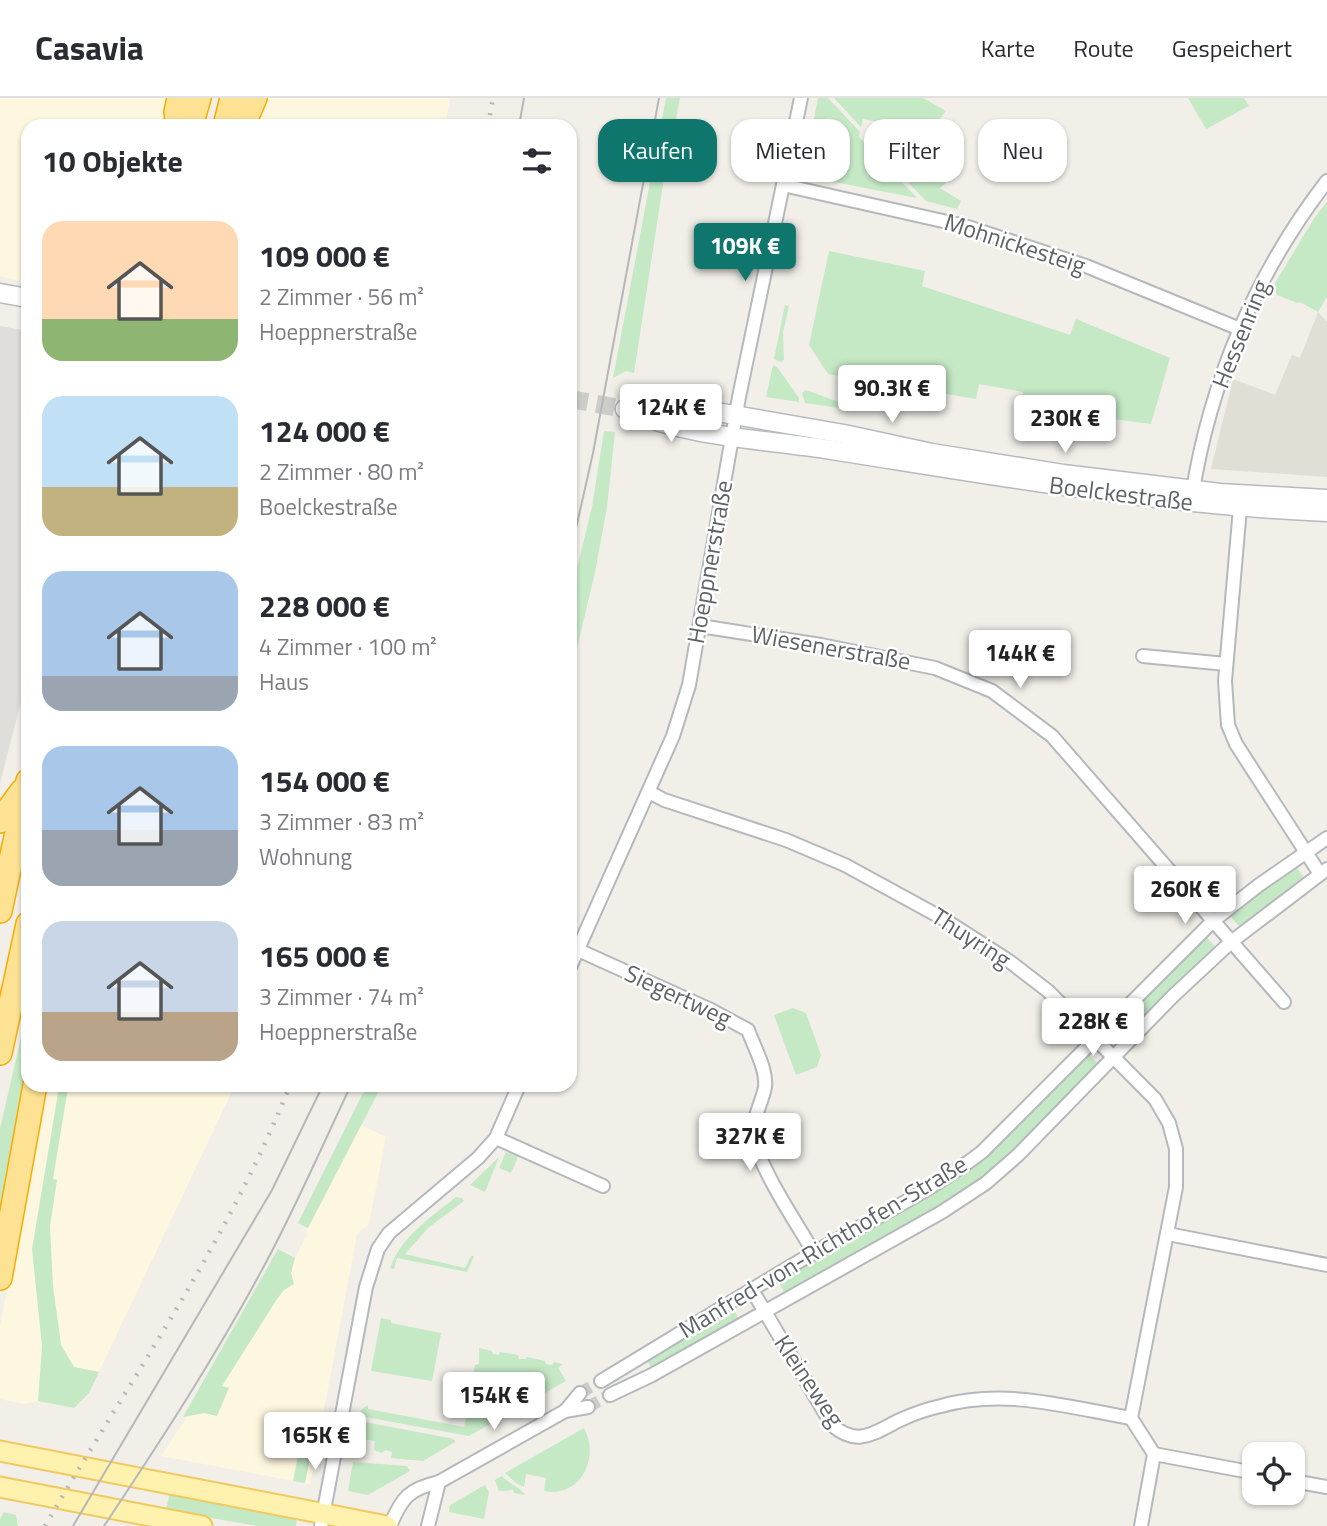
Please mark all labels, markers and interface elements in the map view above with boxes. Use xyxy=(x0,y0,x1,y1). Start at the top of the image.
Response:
text: Casavia xyxy=(35,23,144,73)
text: Karte xyxy=(981,30,1035,66)
text: Route xyxy=(1073,30,1134,66)
text: Gespeichert xyxy=(1172,30,1292,66)
chip: Kaufen xyxy=(598,119,717,182)
chip: Mieten xyxy=(731,119,850,182)
chip: Filter xyxy=(864,119,964,182)
chip: Neu xyxy=(978,119,1067,182)
text: 10 Objekte xyxy=(42,138,183,184)
icon: filters xyxy=(518,142,556,180)
street label: Mohnickesteig xyxy=(940,203,1091,283)
pin: 109K € xyxy=(688,223,802,283)
text: 109K € xyxy=(710,228,780,263)
text: 109 000 € xyxy=(259,233,390,279)
icon: home xyxy=(98,249,182,333)
street label: Hessenring xyxy=(1202,274,1278,393)
text: 2 Zimmer · 56 m² xyxy=(259,279,424,314)
text: Hoeppnerstraße xyxy=(259,314,417,349)
pin: 90.3K € xyxy=(827,366,957,425)
text: 90.3K € xyxy=(854,370,930,405)
pin: 124K € xyxy=(614,384,728,444)
text: 124K € xyxy=(636,389,706,424)
pin: 230K € xyxy=(1008,396,1122,455)
text: 230K € xyxy=(1030,400,1100,435)
text: 124 000 € xyxy=(259,408,390,454)
icon: home xyxy=(98,424,182,508)
text: 2 Zimmer · 80 m² xyxy=(259,454,424,489)
street label: Boelckestraße xyxy=(1047,466,1195,520)
street label: Hoeppnerstraße xyxy=(677,477,741,646)
text: Boelckestraße xyxy=(259,489,398,524)
text: 228 000 € xyxy=(259,583,390,629)
icon: home xyxy=(98,599,182,683)
street label: Wiesenerstraße xyxy=(749,615,914,679)
text: 4 Zimmer · 100 m² xyxy=(259,629,437,664)
pin: 144K € xyxy=(963,630,1077,690)
text: 144K € xyxy=(985,635,1055,670)
text: Haus xyxy=(259,664,309,699)
text: 154 000 € xyxy=(259,758,390,804)
icon: home xyxy=(98,774,182,858)
text: 3 Zimmer · 83 m² xyxy=(259,804,424,839)
text: Wohnung xyxy=(259,839,352,874)
pin: 260K € xyxy=(1128,866,1242,926)
text: 260K € xyxy=(1150,871,1220,906)
street label: Thuyring xyxy=(925,898,1019,976)
text: 165 000 € xyxy=(259,933,390,979)
icon: home xyxy=(98,949,182,1033)
street label: Siegertweg xyxy=(619,955,738,1036)
text: 3 Zimmer · 74 m² xyxy=(259,979,424,1014)
pin: 228K € xyxy=(1036,998,1150,1058)
text: 228K € xyxy=(1058,1003,1128,1038)
text: Hoeppnerstraße xyxy=(259,1014,417,1049)
pin: 327K € xyxy=(693,1114,807,1173)
text: 327K € xyxy=(715,1118,785,1153)
street label: Manfred-von-Richthofen-Straße xyxy=(671,1146,974,1347)
street label: Kleineweg xyxy=(766,1327,854,1434)
pin: 154K € xyxy=(437,1372,551,1432)
text: 154K € xyxy=(459,1377,529,1412)
pin: 165K € xyxy=(258,1412,372,1472)
text: 165K € xyxy=(280,1417,350,1452)
map controls xyxy=(1242,1442,1305,1505)
button: locate xyxy=(1242,1442,1305,1505)

